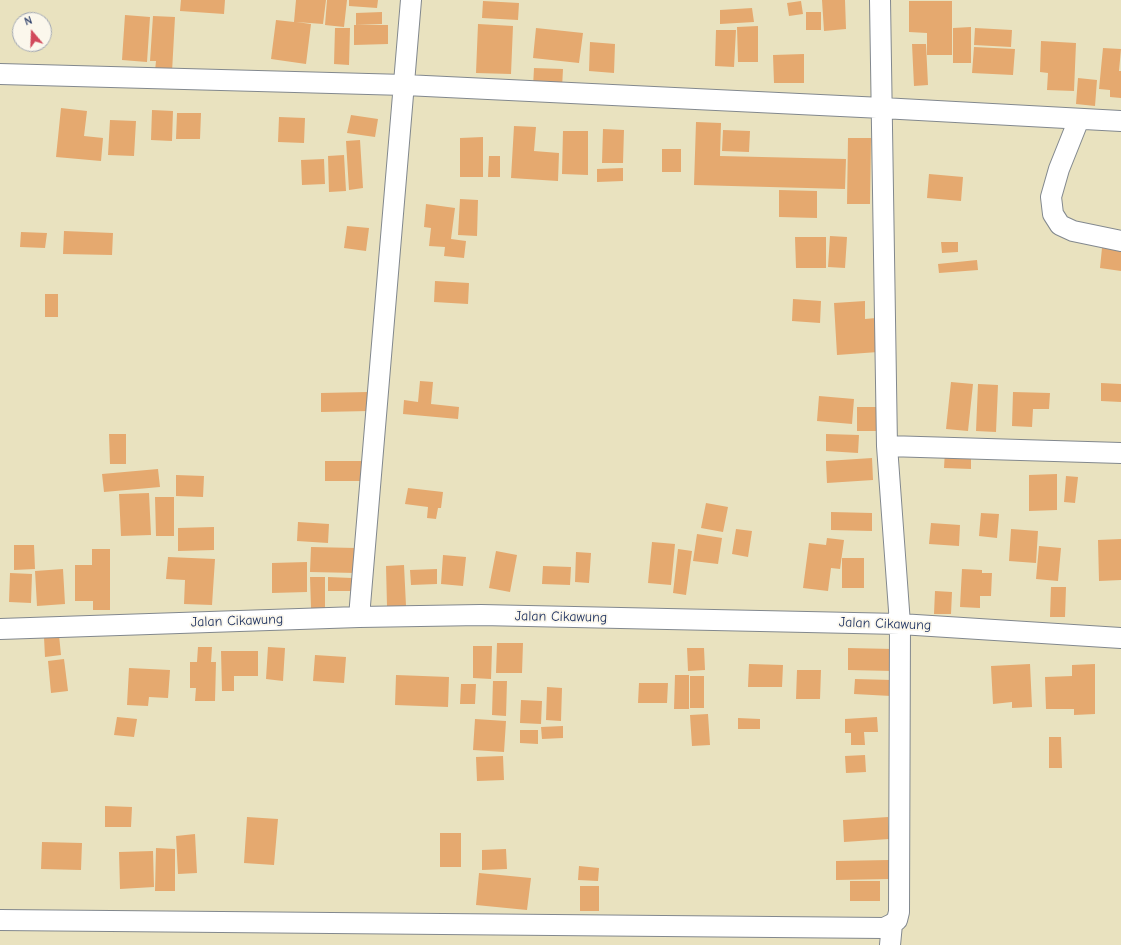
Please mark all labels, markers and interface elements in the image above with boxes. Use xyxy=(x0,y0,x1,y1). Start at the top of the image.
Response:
north arrow xyxy=(12,12,52,52)
text: N xyxy=(23,14,34,28)
street label: Jalan Cikawung xyxy=(515,608,607,626)
street label: Jalan Cikawung xyxy=(190,611,284,631)
street label: Jalan Cikawung xyxy=(838,614,932,634)

